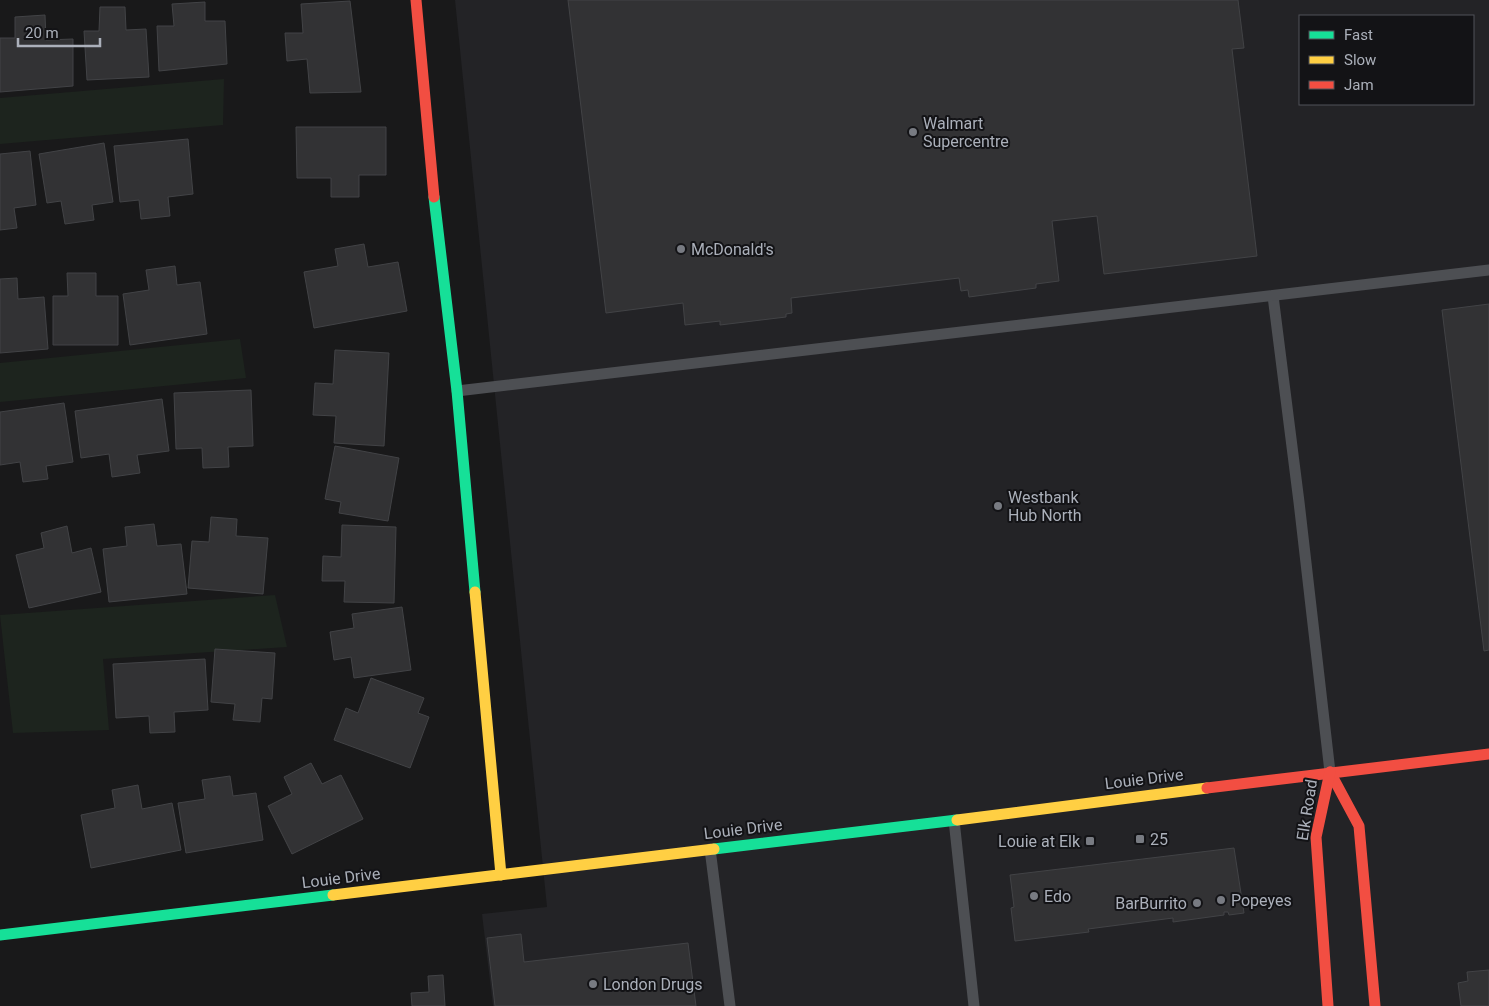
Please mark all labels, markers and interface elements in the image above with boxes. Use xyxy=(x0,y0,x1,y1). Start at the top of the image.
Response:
scale bar xyxy=(18,15,100,47)
legend xyxy=(1299,15,1474,105)
text: 20 m xyxy=(25,24,59,42)
text: Fast xyxy=(1344,26,1373,44)
text: Slow xyxy=(1344,51,1376,69)
text: Jam xyxy=(1344,76,1374,94)
place label: Walmart Supercentre xyxy=(923,114,1009,151)
marker: Walmart Supercentre xyxy=(907,126,919,138)
place label: McDonald's xyxy=(691,240,774,259)
marker: McDonald's xyxy=(675,243,687,255)
place label: Westbank Hub North xyxy=(1008,488,1082,525)
marker: Westbank Hub North xyxy=(992,500,1004,512)
street label: Louie Drive xyxy=(1104,765,1184,793)
street label: Elk Road xyxy=(1293,778,1321,842)
street label: Louie Drive xyxy=(703,815,783,843)
place label: 25 xyxy=(1150,830,1168,849)
place label: Louie at Elk xyxy=(998,832,1081,851)
marker: 25 xyxy=(1134,833,1146,845)
marker: Louie at Elk xyxy=(1084,835,1096,847)
street label: Louie Drive xyxy=(301,864,381,892)
place label: Edo xyxy=(1044,887,1071,906)
marker: Edo xyxy=(1028,890,1040,902)
place label: Popeyes xyxy=(1231,891,1292,910)
place label: BarBurrito xyxy=(1115,894,1187,913)
marker: Popeyes xyxy=(1215,894,1227,906)
marker: BarBurrito xyxy=(1191,897,1203,909)
place label: London Drugs xyxy=(603,975,703,994)
marker: London Drugs xyxy=(587,978,599,990)

